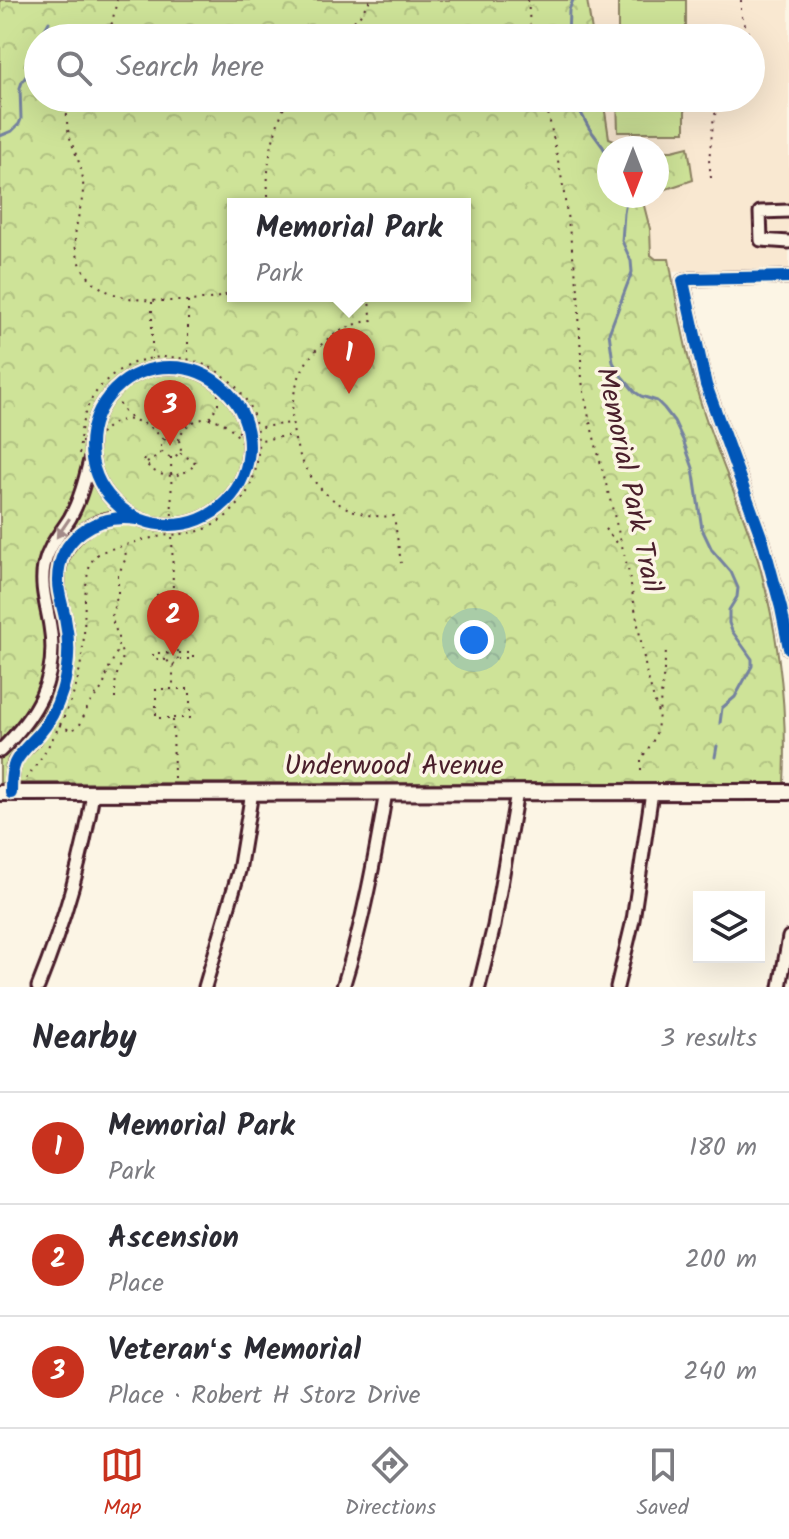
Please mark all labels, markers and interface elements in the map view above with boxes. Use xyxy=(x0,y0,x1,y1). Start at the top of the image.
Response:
search box xyxy=(24,24,765,112)
text: Search here xyxy=(116,44,264,92)
icon: search xyxy=(52,46,96,90)
north arrow xyxy=(597,136,669,208)
popup xyxy=(227,198,471,302)
text: Memorial Park xyxy=(256,205,442,253)
text: Park xyxy=(256,253,303,295)
pin: 1 xyxy=(323,328,375,394)
street label: Memorial Park Trail xyxy=(582,363,674,597)
pin: 3 xyxy=(144,380,196,446)
one-way arrow xyxy=(56,517,71,538)
pin: 2 xyxy=(147,590,199,656)
your location xyxy=(454,620,494,660)
street label: Underwood Avenue xyxy=(284,744,504,789)
map controls xyxy=(693,891,765,963)
button: layers xyxy=(693,891,765,963)
text: Nearby xyxy=(32,1012,137,1066)
text: 3 results xyxy=(660,1018,757,1060)
text: Memorial Park xyxy=(108,1103,294,1151)
text: 1 xyxy=(54,1127,62,1169)
text: 180 m xyxy=(689,1127,757,1169)
text: Park xyxy=(108,1151,155,1193)
text: Ascension xyxy=(108,1215,239,1263)
text: 2 xyxy=(50,1239,66,1281)
text: 200 m xyxy=(685,1239,757,1281)
text: Place xyxy=(108,1263,164,1305)
text: Veteranʻs Memorial xyxy=(108,1327,361,1375)
text: 3 xyxy=(51,1351,65,1393)
text: 240 m xyxy=(683,1351,757,1393)
text: Place · Robert H Storz Drive xyxy=(108,1375,421,1417)
tab: Map xyxy=(100,1443,144,1526)
tab: Directions xyxy=(345,1443,436,1526)
tab: Saved xyxy=(637,1443,689,1526)

